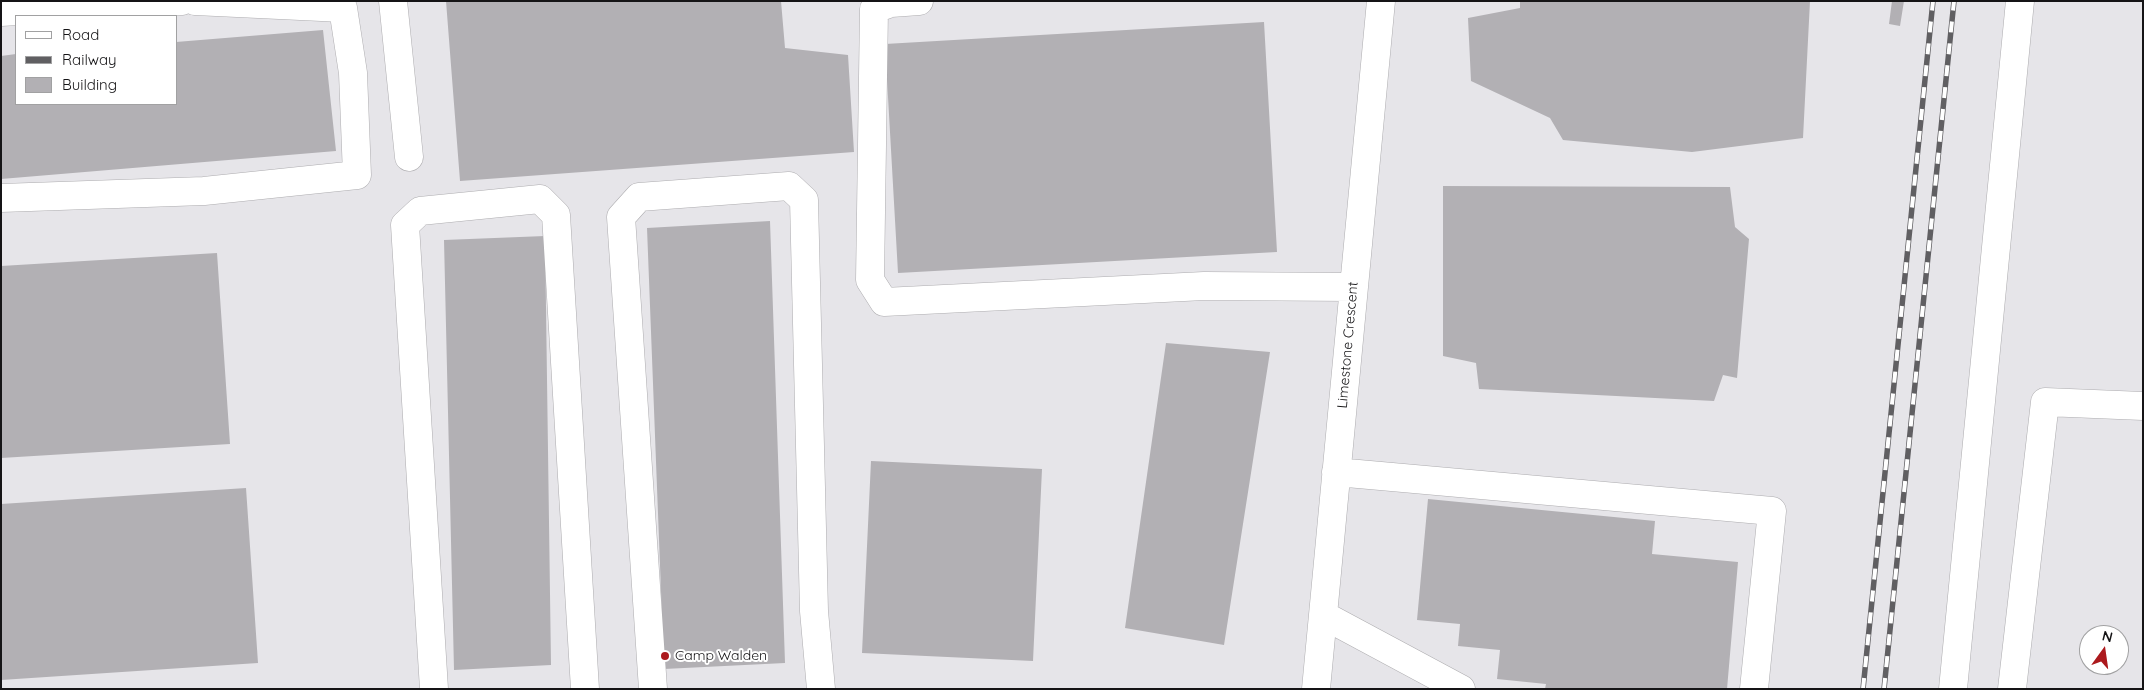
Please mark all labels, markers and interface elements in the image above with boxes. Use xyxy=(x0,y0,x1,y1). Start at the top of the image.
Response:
legend xyxy=(15,15,178,105)
text: Road xyxy=(62,25,99,44)
text: Railway xyxy=(62,50,117,69)
text: Building xyxy=(62,75,117,94)
street label: Limestone Crescent xyxy=(1334,281,1362,409)
north arrow xyxy=(2079,625,2129,675)
text: N xyxy=(2100,626,2115,646)
place label: Camp Walden xyxy=(675,648,767,664)
marker: Camp Walden xyxy=(659,650,671,662)

